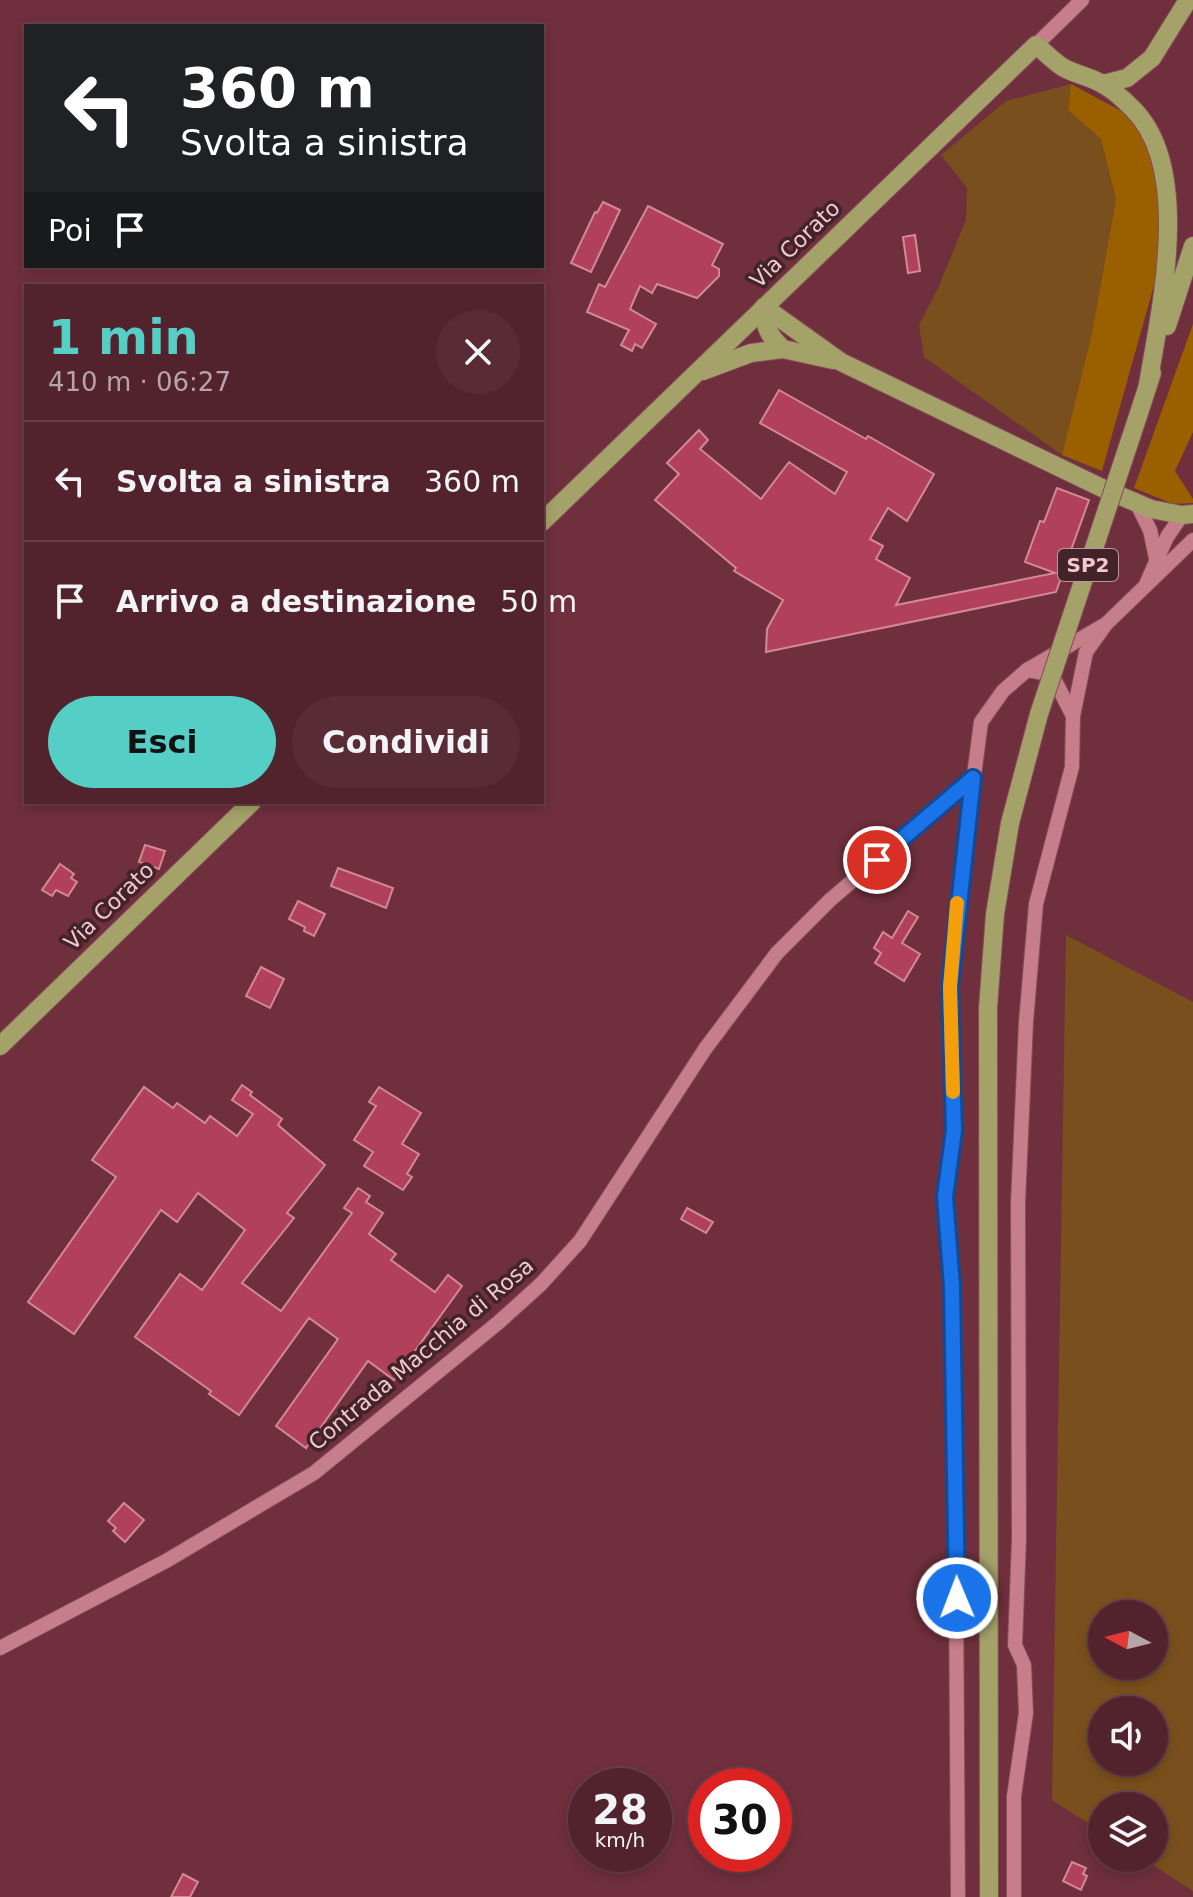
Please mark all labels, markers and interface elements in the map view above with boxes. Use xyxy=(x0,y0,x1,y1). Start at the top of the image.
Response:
text: 360 m xyxy=(180,55,375,120)
icon: left xyxy=(48,56,152,160)
text: Svolta a sinistra xyxy=(180,122,469,163)
street label: Via Corato xyxy=(745,195,845,293)
icon: arrive xyxy=(108,208,152,252)
text: Poi xyxy=(48,213,92,248)
text: 1 min xyxy=(48,309,199,365)
button: close xyxy=(436,310,520,394)
text: 410 m · 06:27 xyxy=(48,367,231,397)
icon: left xyxy=(48,459,92,503)
text: Svolta a sinistra xyxy=(116,464,391,499)
text: 360 m xyxy=(424,464,520,499)
road number: SP2 xyxy=(1058,549,1118,581)
icon: arrive xyxy=(48,579,92,623)
text: Arrivo a destinazione xyxy=(116,584,476,619)
text: 50 m xyxy=(500,584,577,619)
button: Esci xyxy=(48,696,276,788)
button: Condividi xyxy=(292,696,520,788)
pin xyxy=(843,826,911,894)
icon: arrive xyxy=(855,838,899,882)
street label: Via Corato xyxy=(59,857,159,955)
street label: Contrada Macchia di Rosa xyxy=(304,1253,538,1455)
position arrow xyxy=(915,1556,999,1640)
north arrow xyxy=(1088,1600,1168,1680)
map controls xyxy=(1088,1600,1168,1872)
button: sound xyxy=(1088,1696,1168,1776)
speed limit sign: 30 xyxy=(688,1768,792,1872)
text: 28 xyxy=(592,1787,648,1833)
button: layers xyxy=(1088,1792,1168,1872)
text: km/h xyxy=(595,1828,645,1852)

